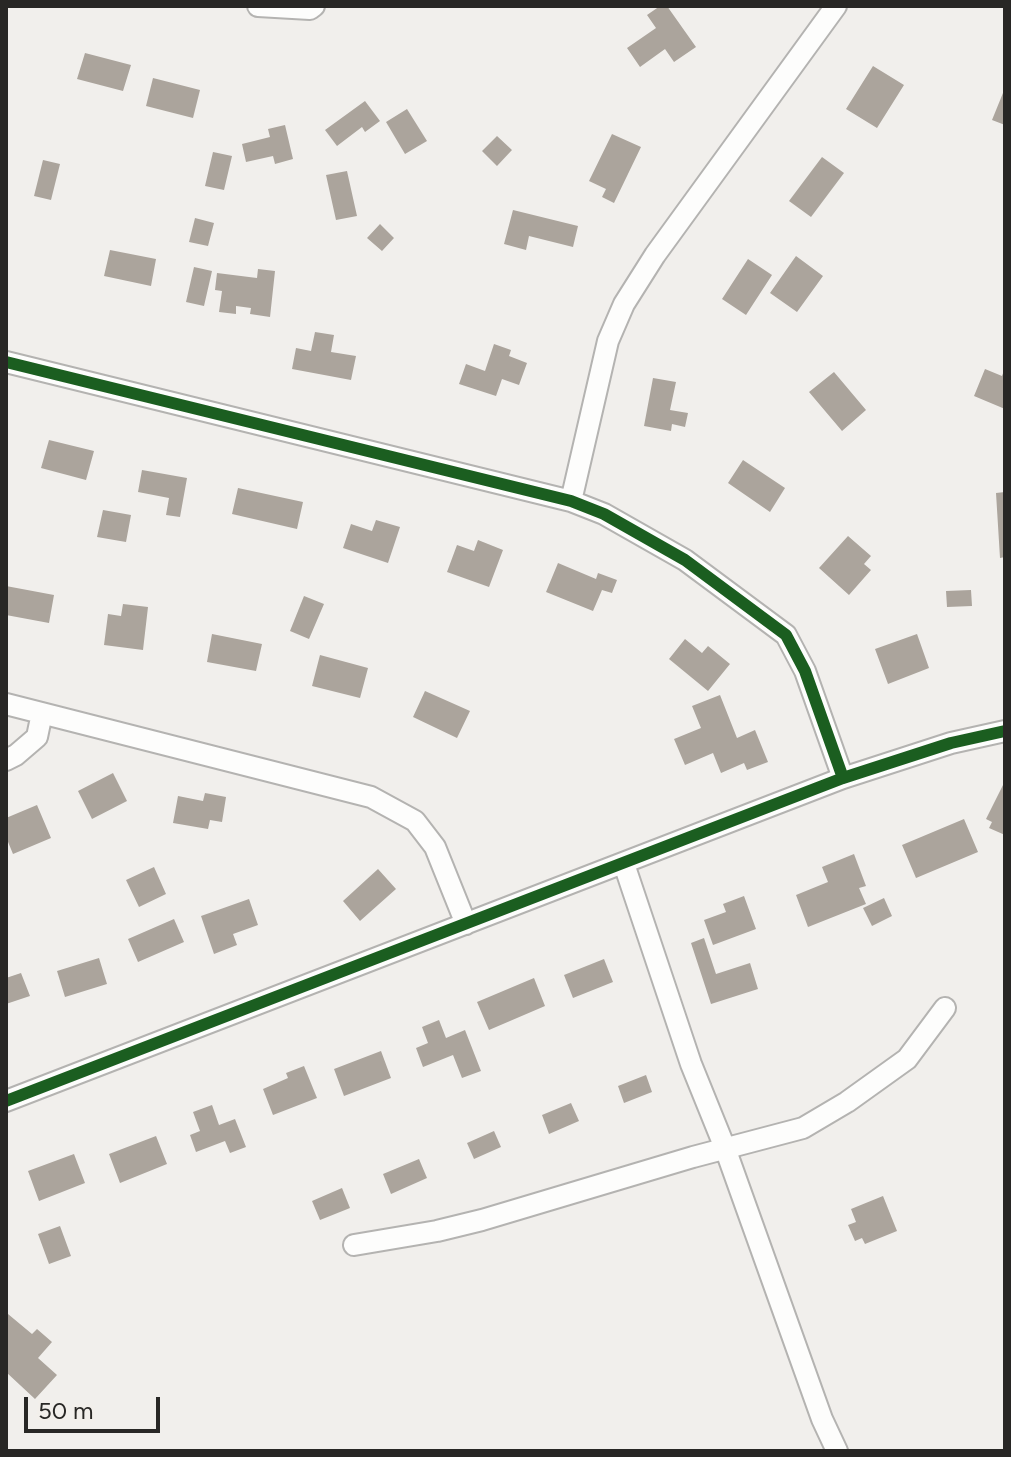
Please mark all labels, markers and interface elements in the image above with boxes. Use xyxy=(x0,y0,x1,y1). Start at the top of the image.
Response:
scale bar xyxy=(28,1381,164,1431)
text: 50 m xyxy=(38,1396,94,1425)

